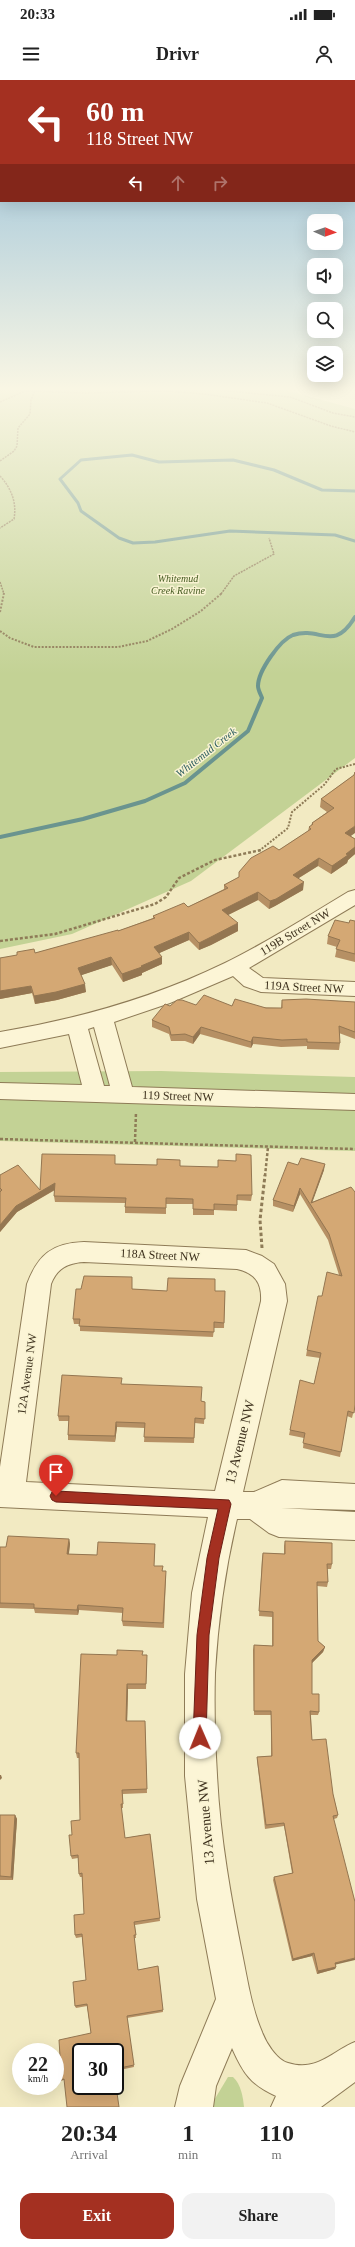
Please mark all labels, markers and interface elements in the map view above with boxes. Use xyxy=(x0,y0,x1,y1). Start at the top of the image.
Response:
text: 20:33 xyxy=(20,6,55,22)
icon: menu xyxy=(20,43,42,65)
icon: person xyxy=(313,43,335,65)
text: Drivr xyxy=(156,44,199,64)
icon: left xyxy=(20,96,72,148)
text: 60 m xyxy=(86,96,144,127)
text: 118 Street NW xyxy=(86,129,193,149)
icon: left xyxy=(125,172,147,194)
icon: ahead xyxy=(167,172,189,194)
icon: right xyxy=(209,172,231,194)
north arrow xyxy=(307,214,343,250)
map controls xyxy=(307,214,343,382)
button: sound xyxy=(307,258,343,294)
button: search xyxy=(307,302,343,338)
button: layers xyxy=(307,346,343,382)
park label: Whitemud Creek Ravine xyxy=(151,573,205,596)
water label: Whitemud Creek xyxy=(173,724,239,779)
street label: 119B Street NW xyxy=(257,905,333,958)
street label: 119A Street NW xyxy=(264,978,345,996)
street label: 119 Street NW xyxy=(142,1088,215,1104)
street label: 118A Street NW xyxy=(120,1246,201,1264)
street label: 12A Avenue NW xyxy=(14,1332,40,1415)
street label: 13 Avenue NW xyxy=(222,1398,258,1486)
pin xyxy=(39,1455,73,1496)
icon: arrive xyxy=(45,1461,67,1483)
position arrow xyxy=(179,1717,221,1759)
street label: 13 Avenue NW xyxy=(195,1778,217,1866)
speed limit sign: 30 xyxy=(72,2043,124,2095)
text: 22 xyxy=(28,2053,48,2075)
text: km/h xyxy=(28,2073,48,2084)
text: 20:34 xyxy=(61,2120,117,2146)
text: 1 xyxy=(182,2120,194,2146)
text: 110 xyxy=(259,2120,294,2146)
text: Arrival xyxy=(70,2147,108,2162)
text: min xyxy=(178,2147,198,2162)
text: m xyxy=(272,2147,282,2162)
button: Exit xyxy=(20,2193,174,2239)
button: Share xyxy=(182,2193,335,2239)

